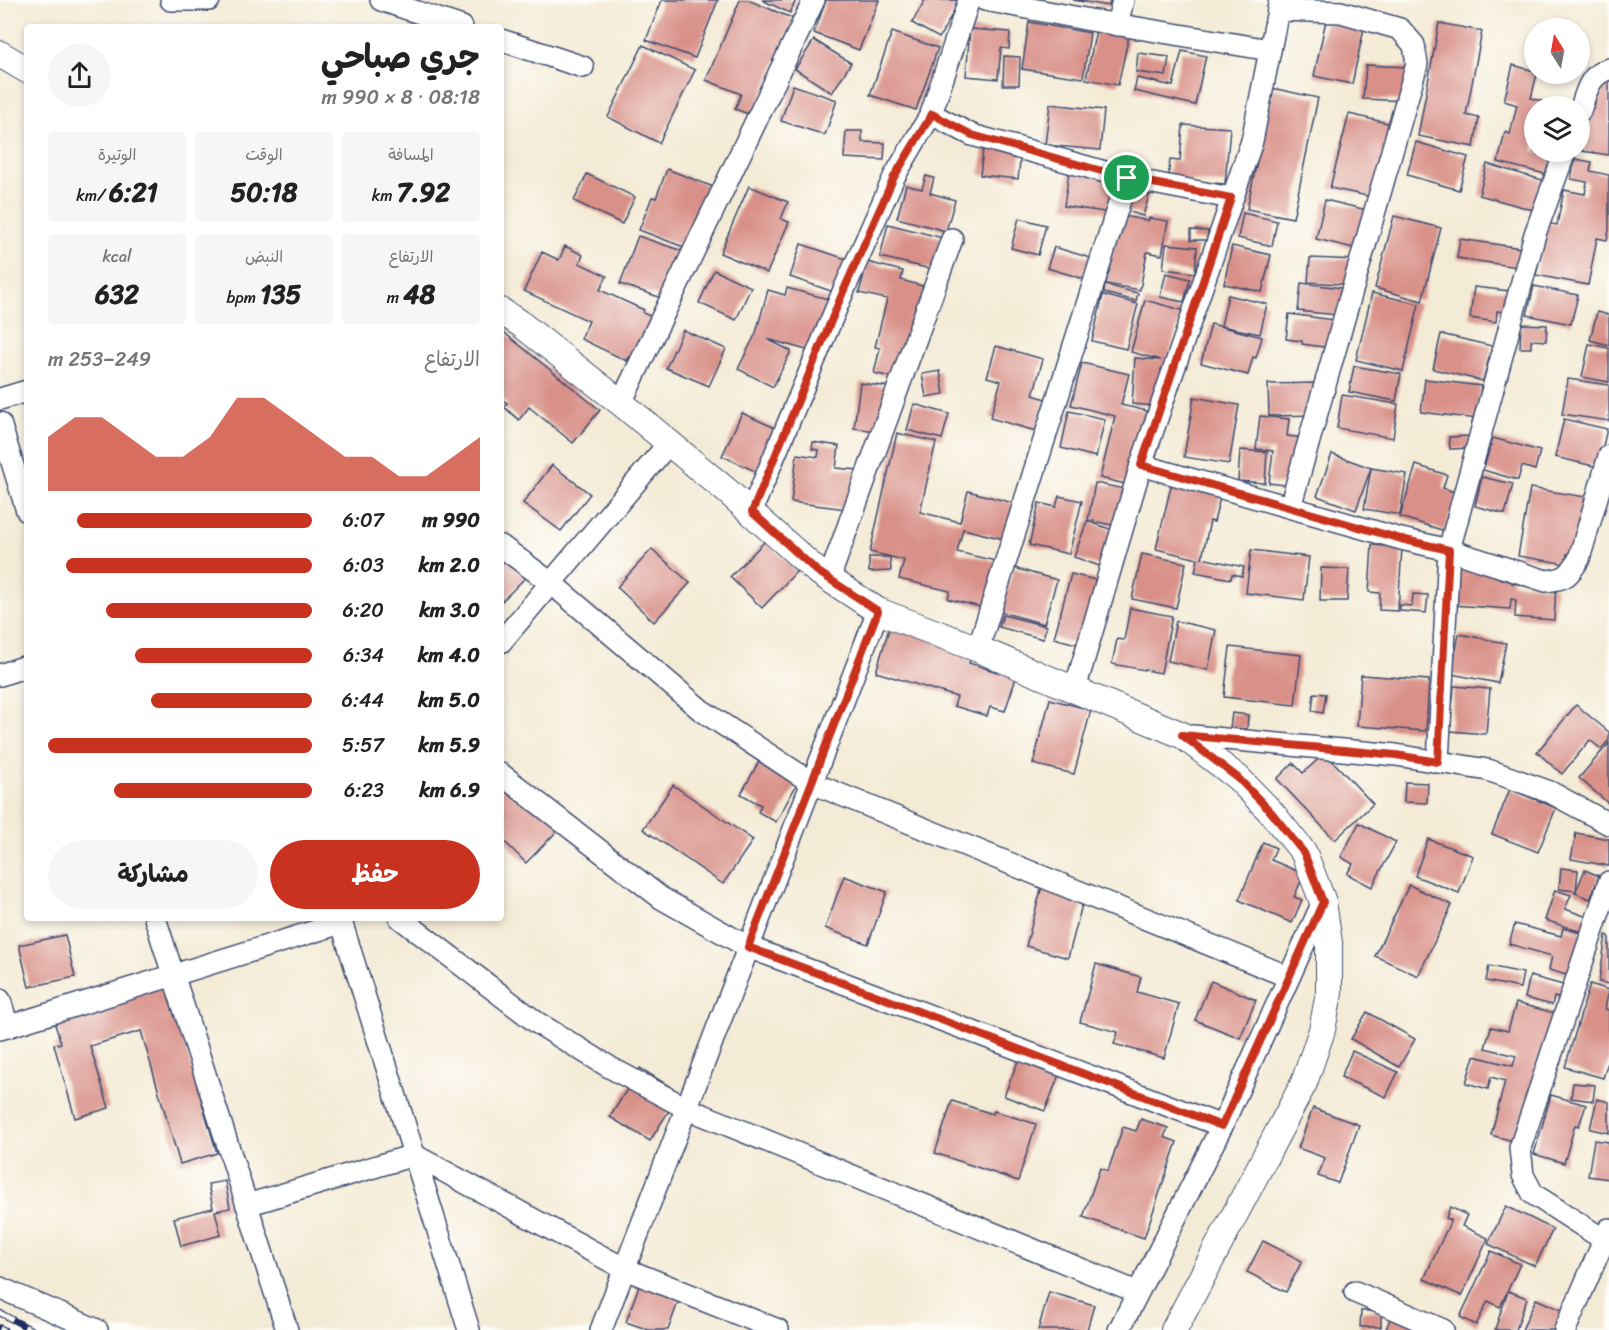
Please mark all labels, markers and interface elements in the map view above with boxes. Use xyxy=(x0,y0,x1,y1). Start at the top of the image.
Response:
north arrow xyxy=(1524,18,1590,84)
map controls xyxy=(1524,18,1590,162)
text: جري صباحي xyxy=(321,28,480,86)
button: share xyxy=(48,44,111,107)
text: 08:18 · 8 × 990 m xyxy=(321,80,480,115)
button: layers xyxy=(1524,96,1590,162)
text: الوتيرة xyxy=(98,140,136,169)
text: الوقت xyxy=(245,140,283,169)
text: المسافة xyxy=(388,140,434,169)
pin xyxy=(1101,152,1152,203)
icon: arrive xyxy=(1110,161,1143,194)
text: 6:21 xyxy=(109,169,158,215)
text: 50:18 xyxy=(230,169,298,215)
text: 7.92 xyxy=(397,169,450,215)
text: /km xyxy=(76,181,109,210)
text: km xyxy=(372,181,397,210)
text: kcal xyxy=(102,242,132,271)
text: النبض xyxy=(245,242,283,271)
text: الارتفاع xyxy=(389,242,433,271)
text: 632 xyxy=(95,271,139,317)
text: 135 xyxy=(260,271,302,317)
text: 48 xyxy=(403,271,435,317)
text: bpm xyxy=(226,283,260,312)
text: m xyxy=(387,283,403,312)
text: 249–253 m xyxy=(48,342,151,377)
text: الارتفاع xyxy=(424,342,480,377)
text: 6:07 xyxy=(343,503,384,538)
text: 990 m xyxy=(422,503,480,538)
text: 6:03 xyxy=(343,548,384,583)
text: 2.0 km xyxy=(419,548,480,583)
text: 6:20 xyxy=(342,593,384,628)
text: 3.0 km xyxy=(419,593,480,628)
text: 6:34 xyxy=(343,638,384,673)
text: 4.0 km xyxy=(418,638,480,673)
text: 6:44 xyxy=(342,683,384,718)
text: 5.0 km xyxy=(418,683,480,718)
text: 5:57 xyxy=(342,728,384,763)
text: 5.9 km xyxy=(418,728,480,763)
text: 6:23 xyxy=(344,773,384,808)
text: 6.9 km xyxy=(419,773,480,808)
button: مشاركة xyxy=(48,840,258,909)
button: حفظ xyxy=(270,840,480,909)

